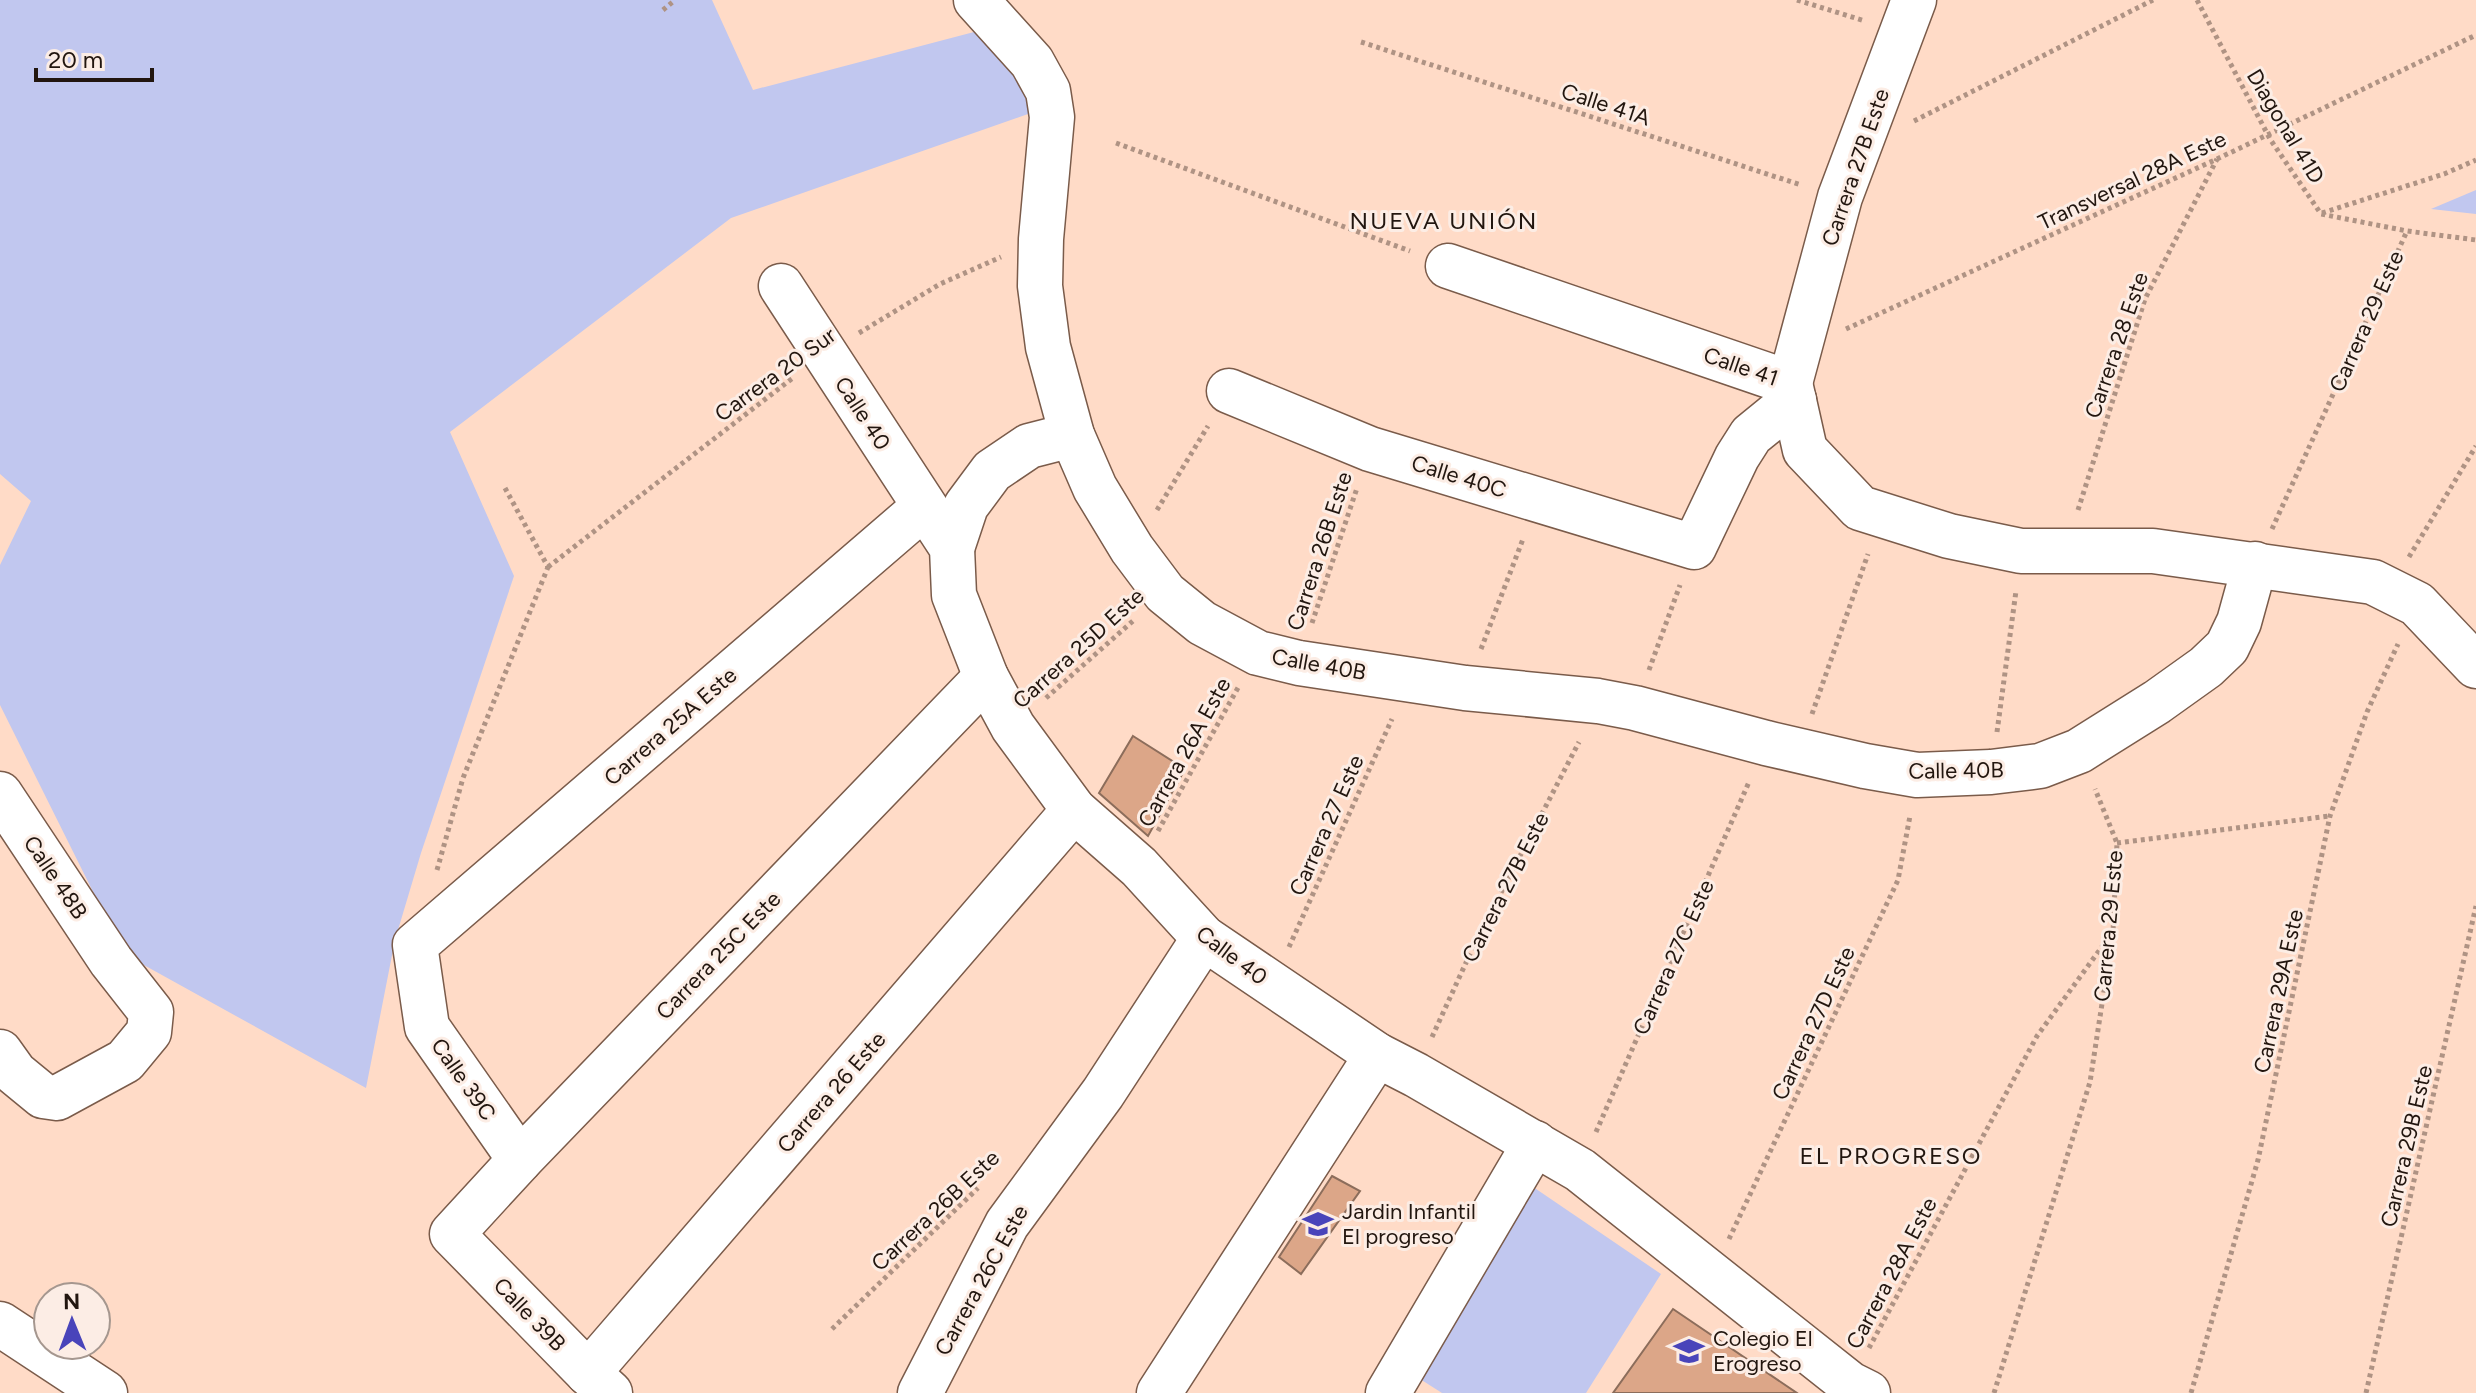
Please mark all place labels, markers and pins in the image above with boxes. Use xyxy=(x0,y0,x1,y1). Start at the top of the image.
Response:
place label: Jardin Infantil El progreso xyxy=(1342,1198,1476,1250)
school or university icon: Jardin Infantil El progreso xyxy=(1301,1207,1335,1241)
place label: Colegio El Erogreso xyxy=(1713,1325,1813,1377)
school or university icon: Colegio El Erogreso xyxy=(1672,1334,1706,1368)

